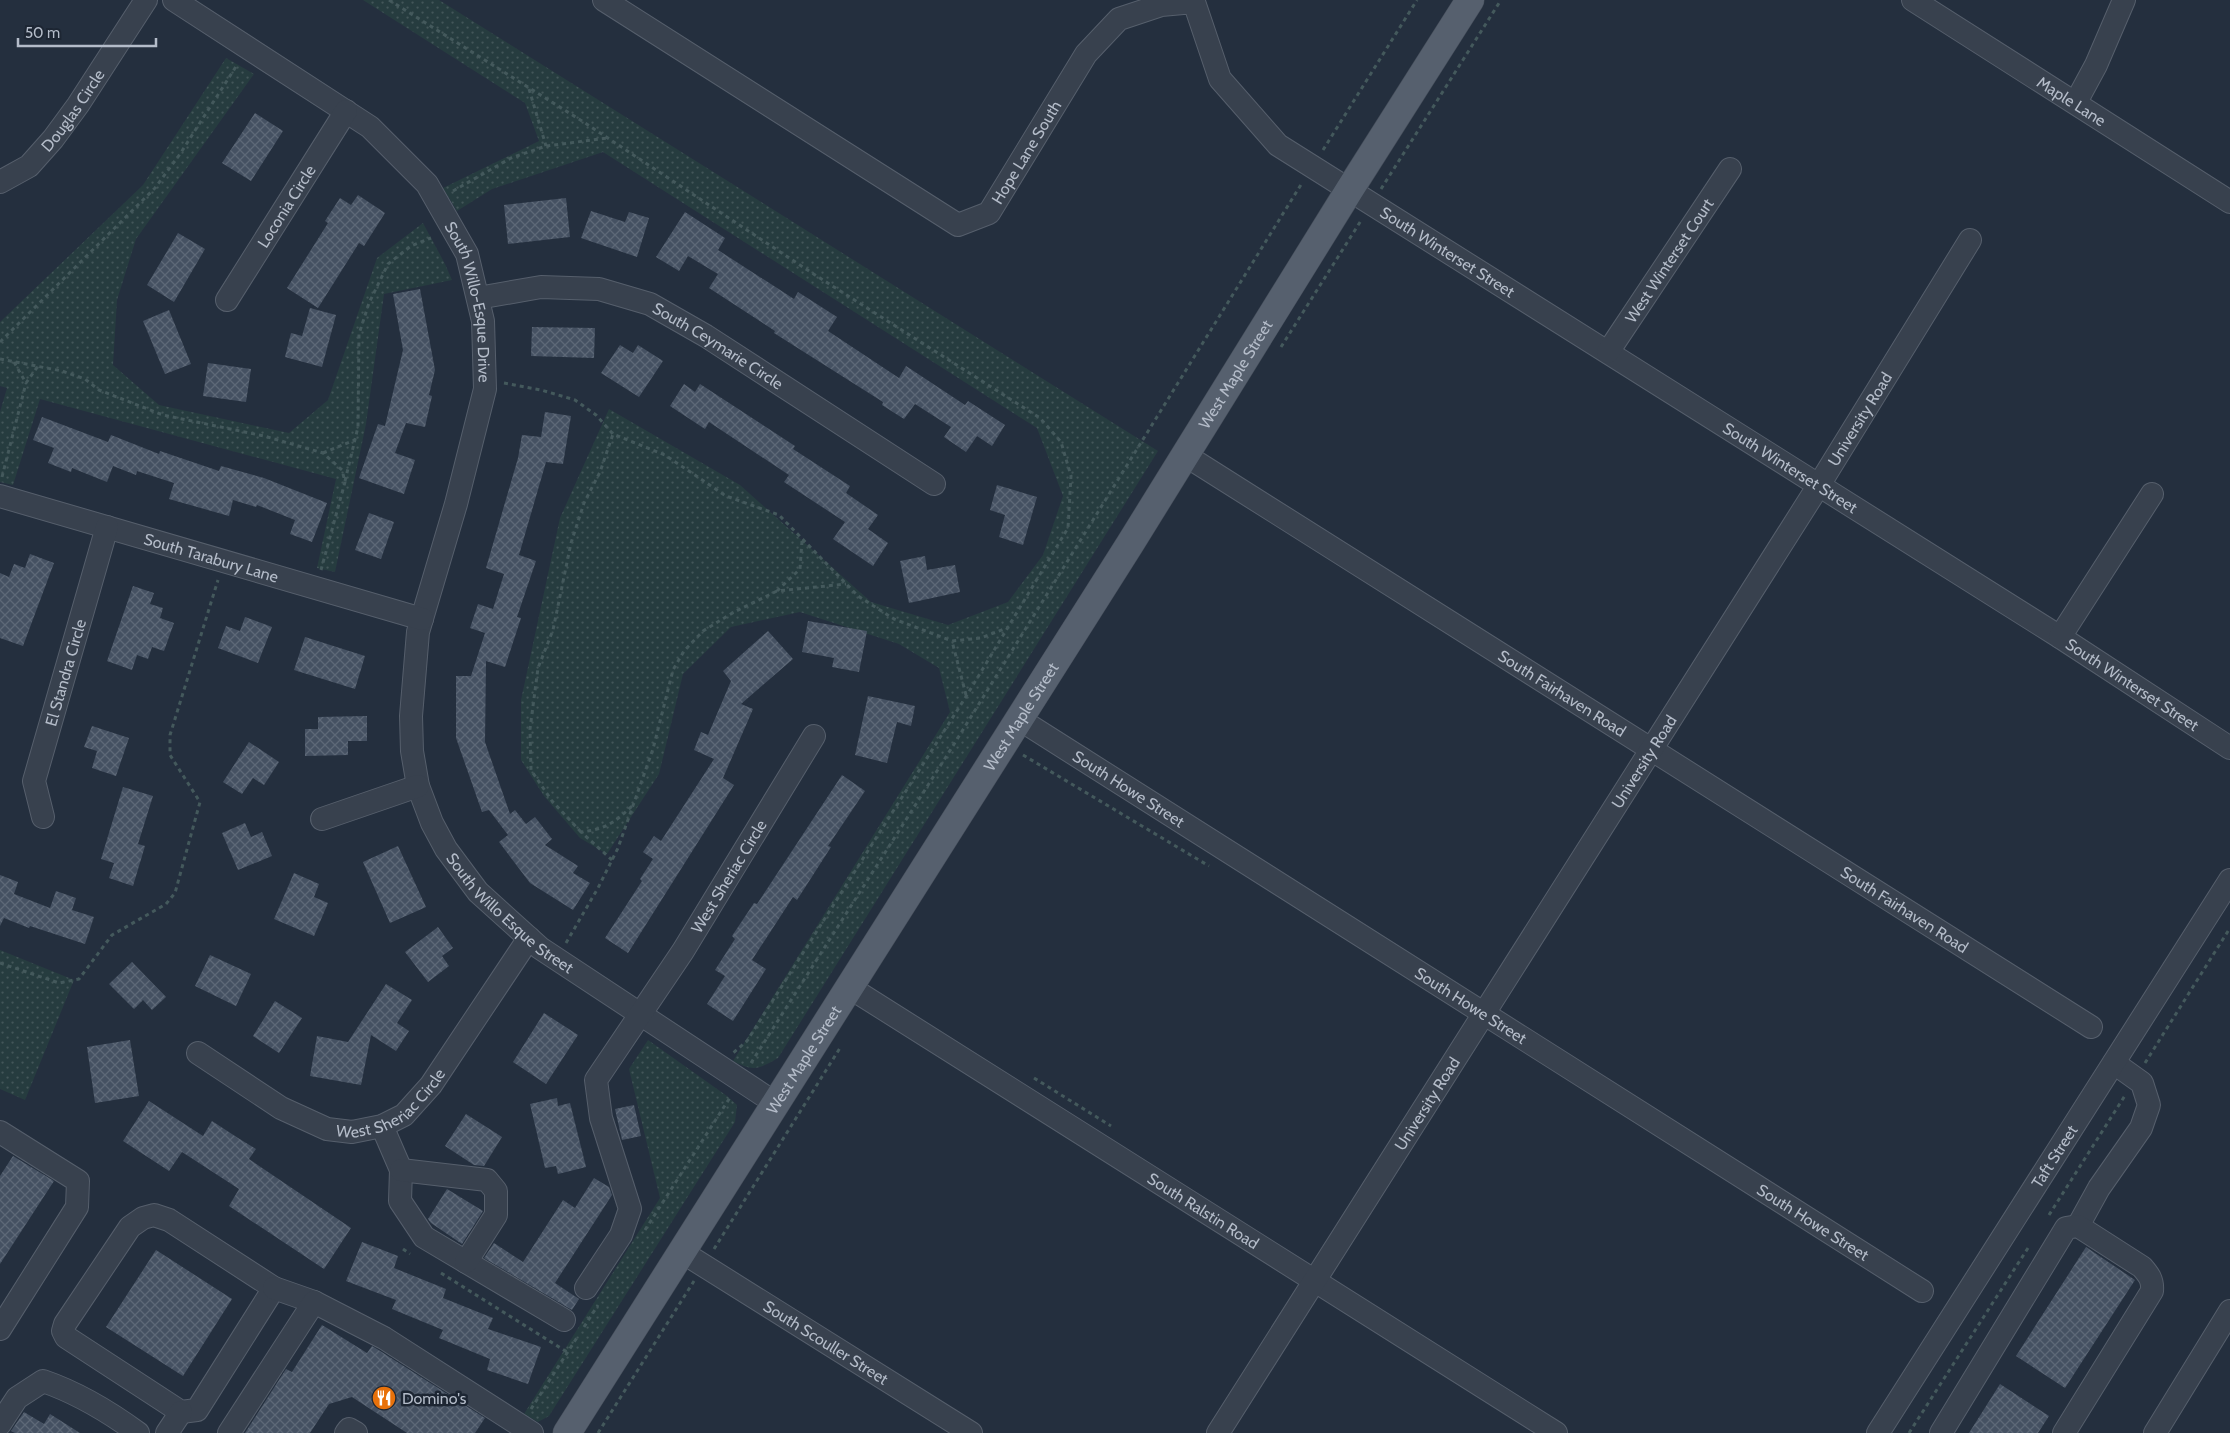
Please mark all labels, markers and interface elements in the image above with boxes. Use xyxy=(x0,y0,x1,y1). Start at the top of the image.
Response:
scale bar xyxy=(18,15,155,47)
text: 50 m xyxy=(25,24,60,42)
street label: Douglas Circle xyxy=(37,66,108,156)
street label: Maple Lane xyxy=(2033,73,2109,130)
street label: Hope Lane South xyxy=(988,97,1065,208)
street label: Loconia Circle xyxy=(253,161,320,251)
street label: West Winterset Court xyxy=(1621,194,1718,327)
street label: South Winterset Street xyxy=(1377,203,1519,302)
street label: South Willo-Esque Drive xyxy=(440,218,494,383)
street label: South Ceymarie Circle xyxy=(649,299,787,394)
street label: West Maple Street xyxy=(1195,316,1277,432)
street label: University Road xyxy=(1824,369,1896,470)
street label: South Winterset Street xyxy=(1719,418,1861,517)
street label: South Tarabury Lane xyxy=(142,529,280,587)
street label: El Standra Circle xyxy=(41,617,90,728)
street label: South Winterset Street xyxy=(2062,634,2203,735)
street label: South Fairhaven Road xyxy=(1495,646,1629,741)
street label: West Maple Street xyxy=(980,659,1063,775)
street label: University Road xyxy=(1608,712,1681,812)
street label: South Howe Street xyxy=(1069,747,1188,832)
street label: West Sheriac Circle xyxy=(687,816,771,937)
street label: South Willo Esque Street xyxy=(442,849,577,978)
street label: South Fairhaven Road xyxy=(1837,862,1972,957)
street label: South Howe Street xyxy=(1411,963,1531,1048)
street label: West Maple Street xyxy=(763,1002,846,1118)
street label: University Road xyxy=(1391,1054,1464,1154)
street label: West Sheriac Circle xyxy=(335,1065,449,1142)
street label: Taft Street xyxy=(2028,1121,2082,1191)
street label: South Ralstin Road xyxy=(1144,1169,1262,1253)
street label: South Howe Street xyxy=(1753,1180,1873,1265)
street label: South Scouller Street xyxy=(760,1297,892,1389)
restaurant icon: Domino's xyxy=(371,1385,397,1411)
place label: Domino's xyxy=(402,1389,467,1408)

